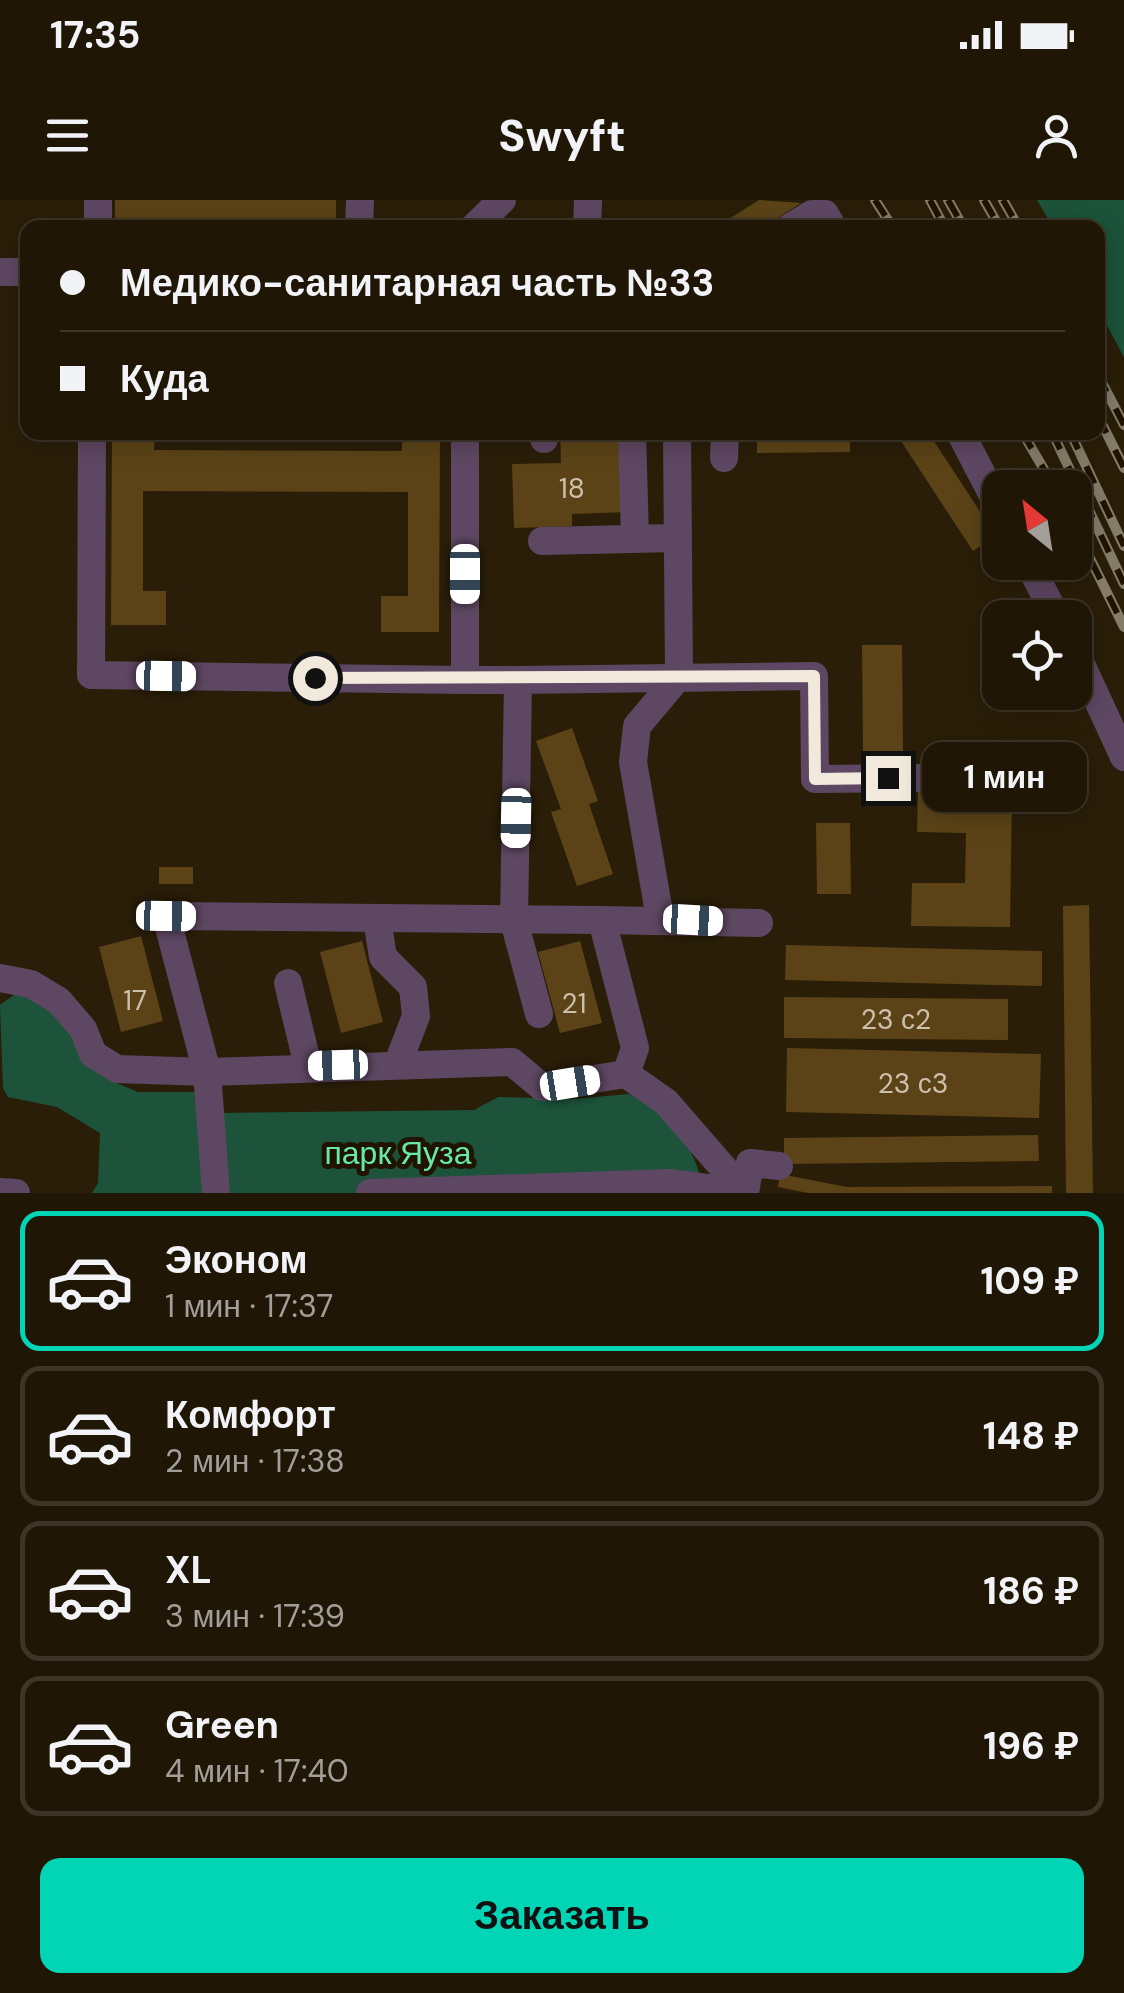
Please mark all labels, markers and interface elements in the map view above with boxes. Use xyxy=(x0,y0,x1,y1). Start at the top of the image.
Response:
text: 17:35 xyxy=(50,10,140,60)
text: Swyft xyxy=(498,106,626,165)
icon: menu xyxy=(40,108,95,163)
icon: person xyxy=(1029,108,1084,163)
text: Медико-санитарная часть №33 xyxy=(120,258,715,308)
text: Куда xyxy=(120,354,209,404)
house number: 18 xyxy=(559,470,585,507)
north arrow xyxy=(982,470,1092,580)
map controls xyxy=(982,470,1092,710)
car xyxy=(450,544,480,604)
button: locate xyxy=(982,600,1092,710)
route start xyxy=(293,656,338,701)
car xyxy=(136,660,196,692)
callout: 1 мин xyxy=(923,743,1088,813)
route end xyxy=(866,756,911,801)
text: 1 мин xyxy=(964,756,1045,798)
car xyxy=(500,788,532,848)
car xyxy=(136,900,196,932)
car xyxy=(662,903,724,937)
house number: 17 xyxy=(123,982,147,1019)
house number: 21 xyxy=(562,985,586,1022)
house number: 23 с2 xyxy=(861,1001,931,1038)
car xyxy=(307,1049,369,1081)
car xyxy=(538,1063,602,1103)
house number: 23 с3 xyxy=(878,1065,948,1102)
park label: парк Яуза xyxy=(324,1132,472,1174)
text: Эконом xyxy=(165,1235,308,1285)
icon: car xyxy=(45,1236,135,1326)
text: 109 ₽ xyxy=(981,1256,1079,1306)
text: 1 мин · 17:37 xyxy=(165,1285,333,1327)
text: Комфорт xyxy=(165,1390,336,1440)
icon: car xyxy=(45,1391,135,1481)
text: 148 ₽ xyxy=(983,1411,1079,1461)
text: 2 мин · 17:38 xyxy=(165,1440,345,1482)
text: XL xyxy=(165,1545,212,1595)
icon: car xyxy=(45,1546,135,1636)
text: 186 ₽ xyxy=(983,1566,1079,1616)
text: 3 мин · 17:39 xyxy=(165,1595,345,1637)
text: Green xyxy=(165,1700,279,1750)
icon: car xyxy=(45,1701,135,1791)
text: 196 ₽ xyxy=(983,1721,1079,1771)
text: 4 мин · 17:40 xyxy=(165,1750,349,1792)
button: Заказать xyxy=(40,1858,1084,1973)

